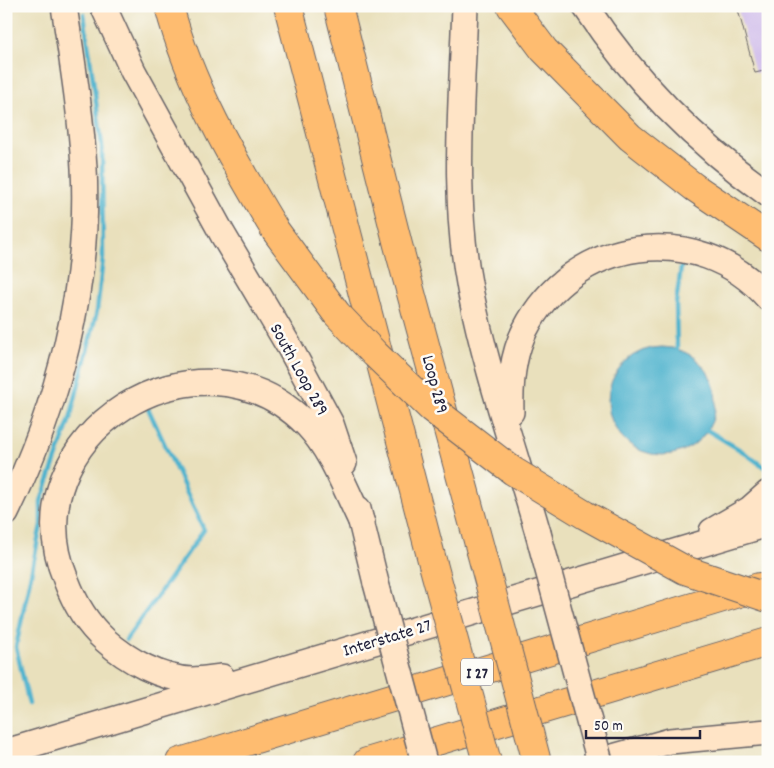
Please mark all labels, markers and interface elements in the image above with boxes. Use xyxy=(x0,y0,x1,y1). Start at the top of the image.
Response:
street label: South Loop 289 xyxy=(262,320,333,421)
street label: Loop 289 xyxy=(414,353,453,416)
street label: Interstate 27 xyxy=(340,614,435,665)
road number: I 27 xyxy=(461,659,493,686)
scale bar xyxy=(586,708,700,740)
text: 50 m xyxy=(594,716,623,738)

